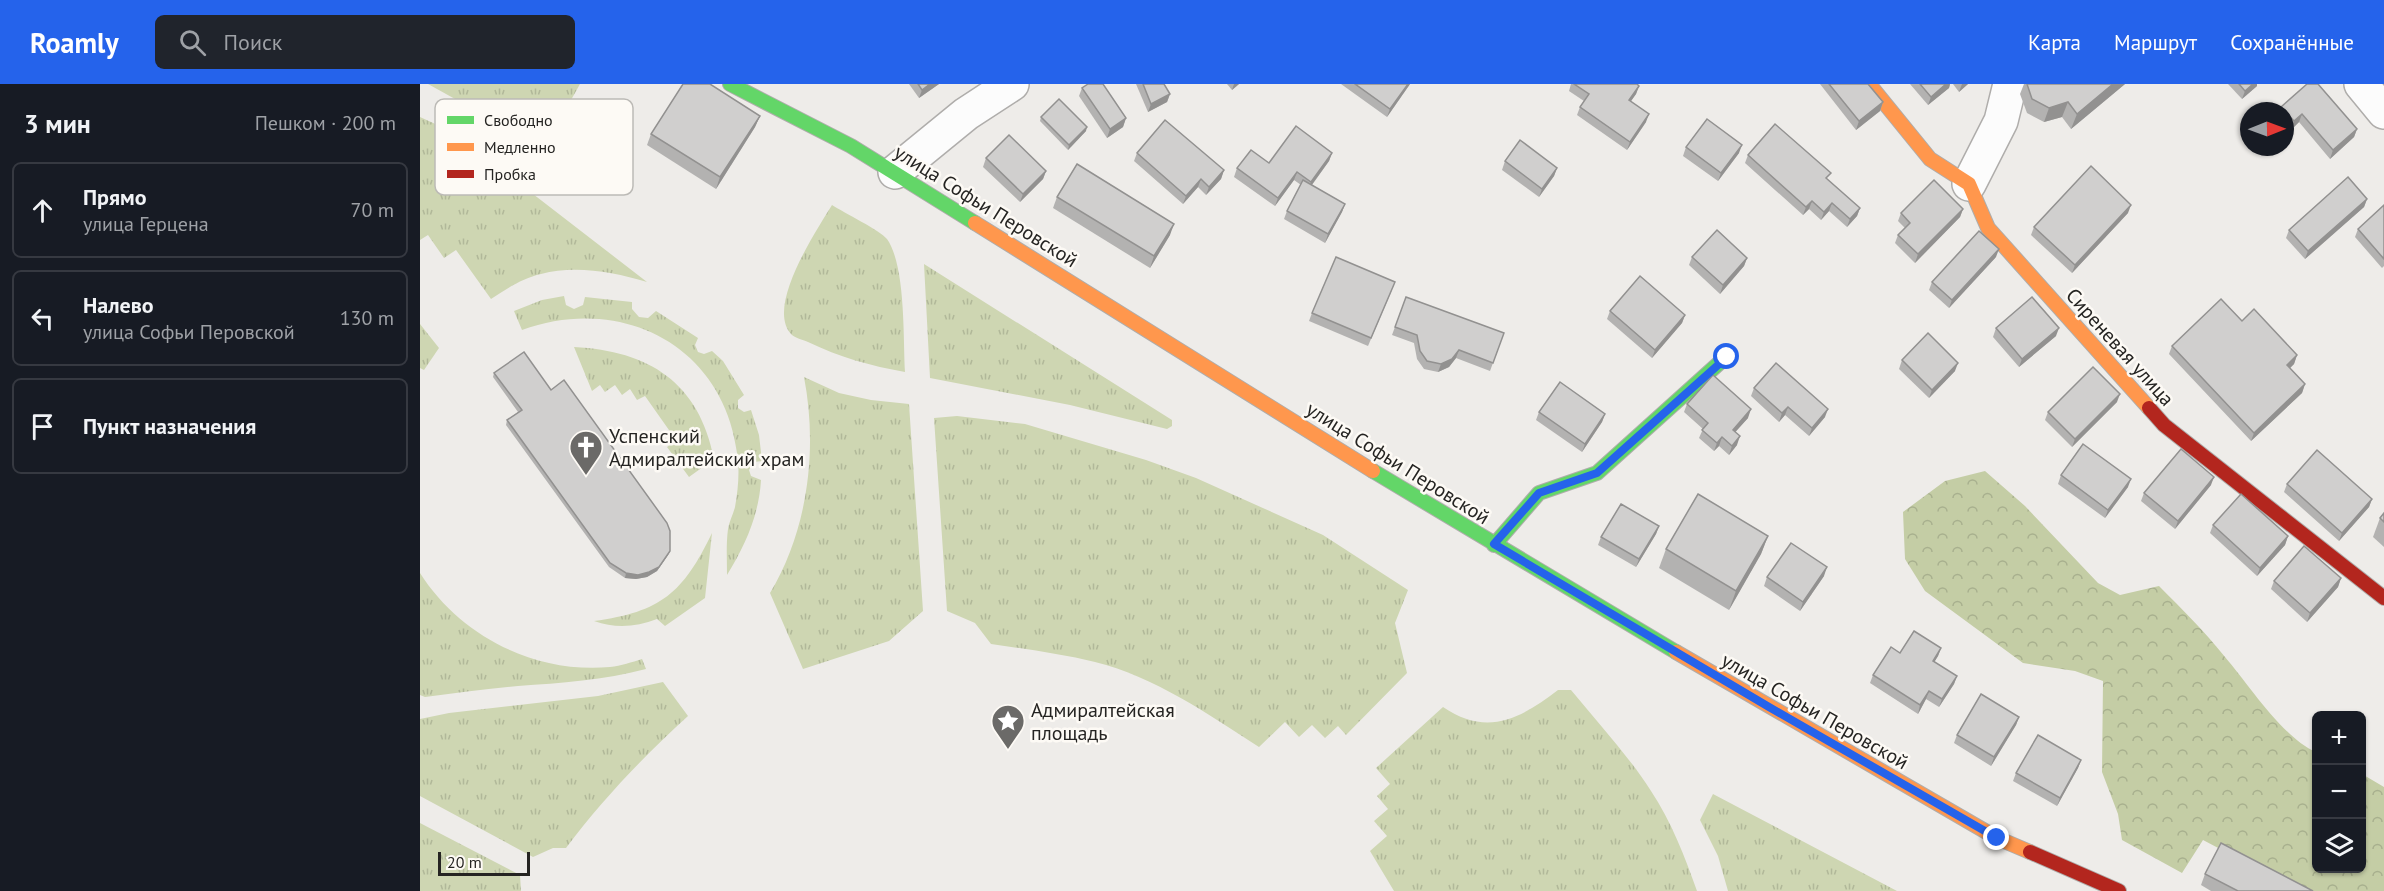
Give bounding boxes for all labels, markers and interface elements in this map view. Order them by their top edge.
search box [155,15,575,69]
text: Roamly [30,24,119,61]
icon: search [176,26,209,59]
text: Поиск [224,28,282,56]
text: Карта [2028,29,2081,56]
text: Маршрут [2114,29,2197,56]
text: Сохранённые [2230,29,2354,56]
legend [435,99,633,195]
north arrow [2240,102,2294,156]
text: 3 мин [24,107,91,140]
text: Пешком · 200 m [255,110,396,136]
text: Свободно [484,110,553,130]
text: Медленно [484,137,556,157]
street label: улица Софьи Перовской [889,139,1083,273]
text: Пробка [484,164,536,184]
text: Прямо [83,183,146,211]
icon: ahead [26,194,59,227]
text: 70 m [351,197,394,223]
text: улица Герцена [83,211,209,237]
street label: Сиреневая улица [2060,283,2180,411]
text: Налево [83,291,154,319]
icon: left [26,302,59,335]
text: 130 m [340,305,394,331]
text: улица Софьи Перовской [83,319,295,345]
route start [1713,343,1739,369]
street label: улица Софьи Перовской [1301,396,1495,530]
icon: arrive [26,410,59,443]
text: Пункт назначения [83,412,256,440]
place label: Успенский Адмиралтейский храм [609,423,804,472]
church icon: Успенский Адмиралтейский храм [568,429,604,476]
street label: улица Софьи Перовской [1717,647,1913,775]
place label: Адмиралтейская площадь [1031,697,1175,746]
place icon: Адмиралтейская площадь [990,703,1026,750]
map controls [2312,711,2366,873]
button: + [2312,711,2366,765]
button: − [2312,765,2366,819]
button: layers [2312,819,2366,873]
route end [1983,824,2009,850]
scale bar [438,849,530,876]
text: 20 m [447,852,482,872]

